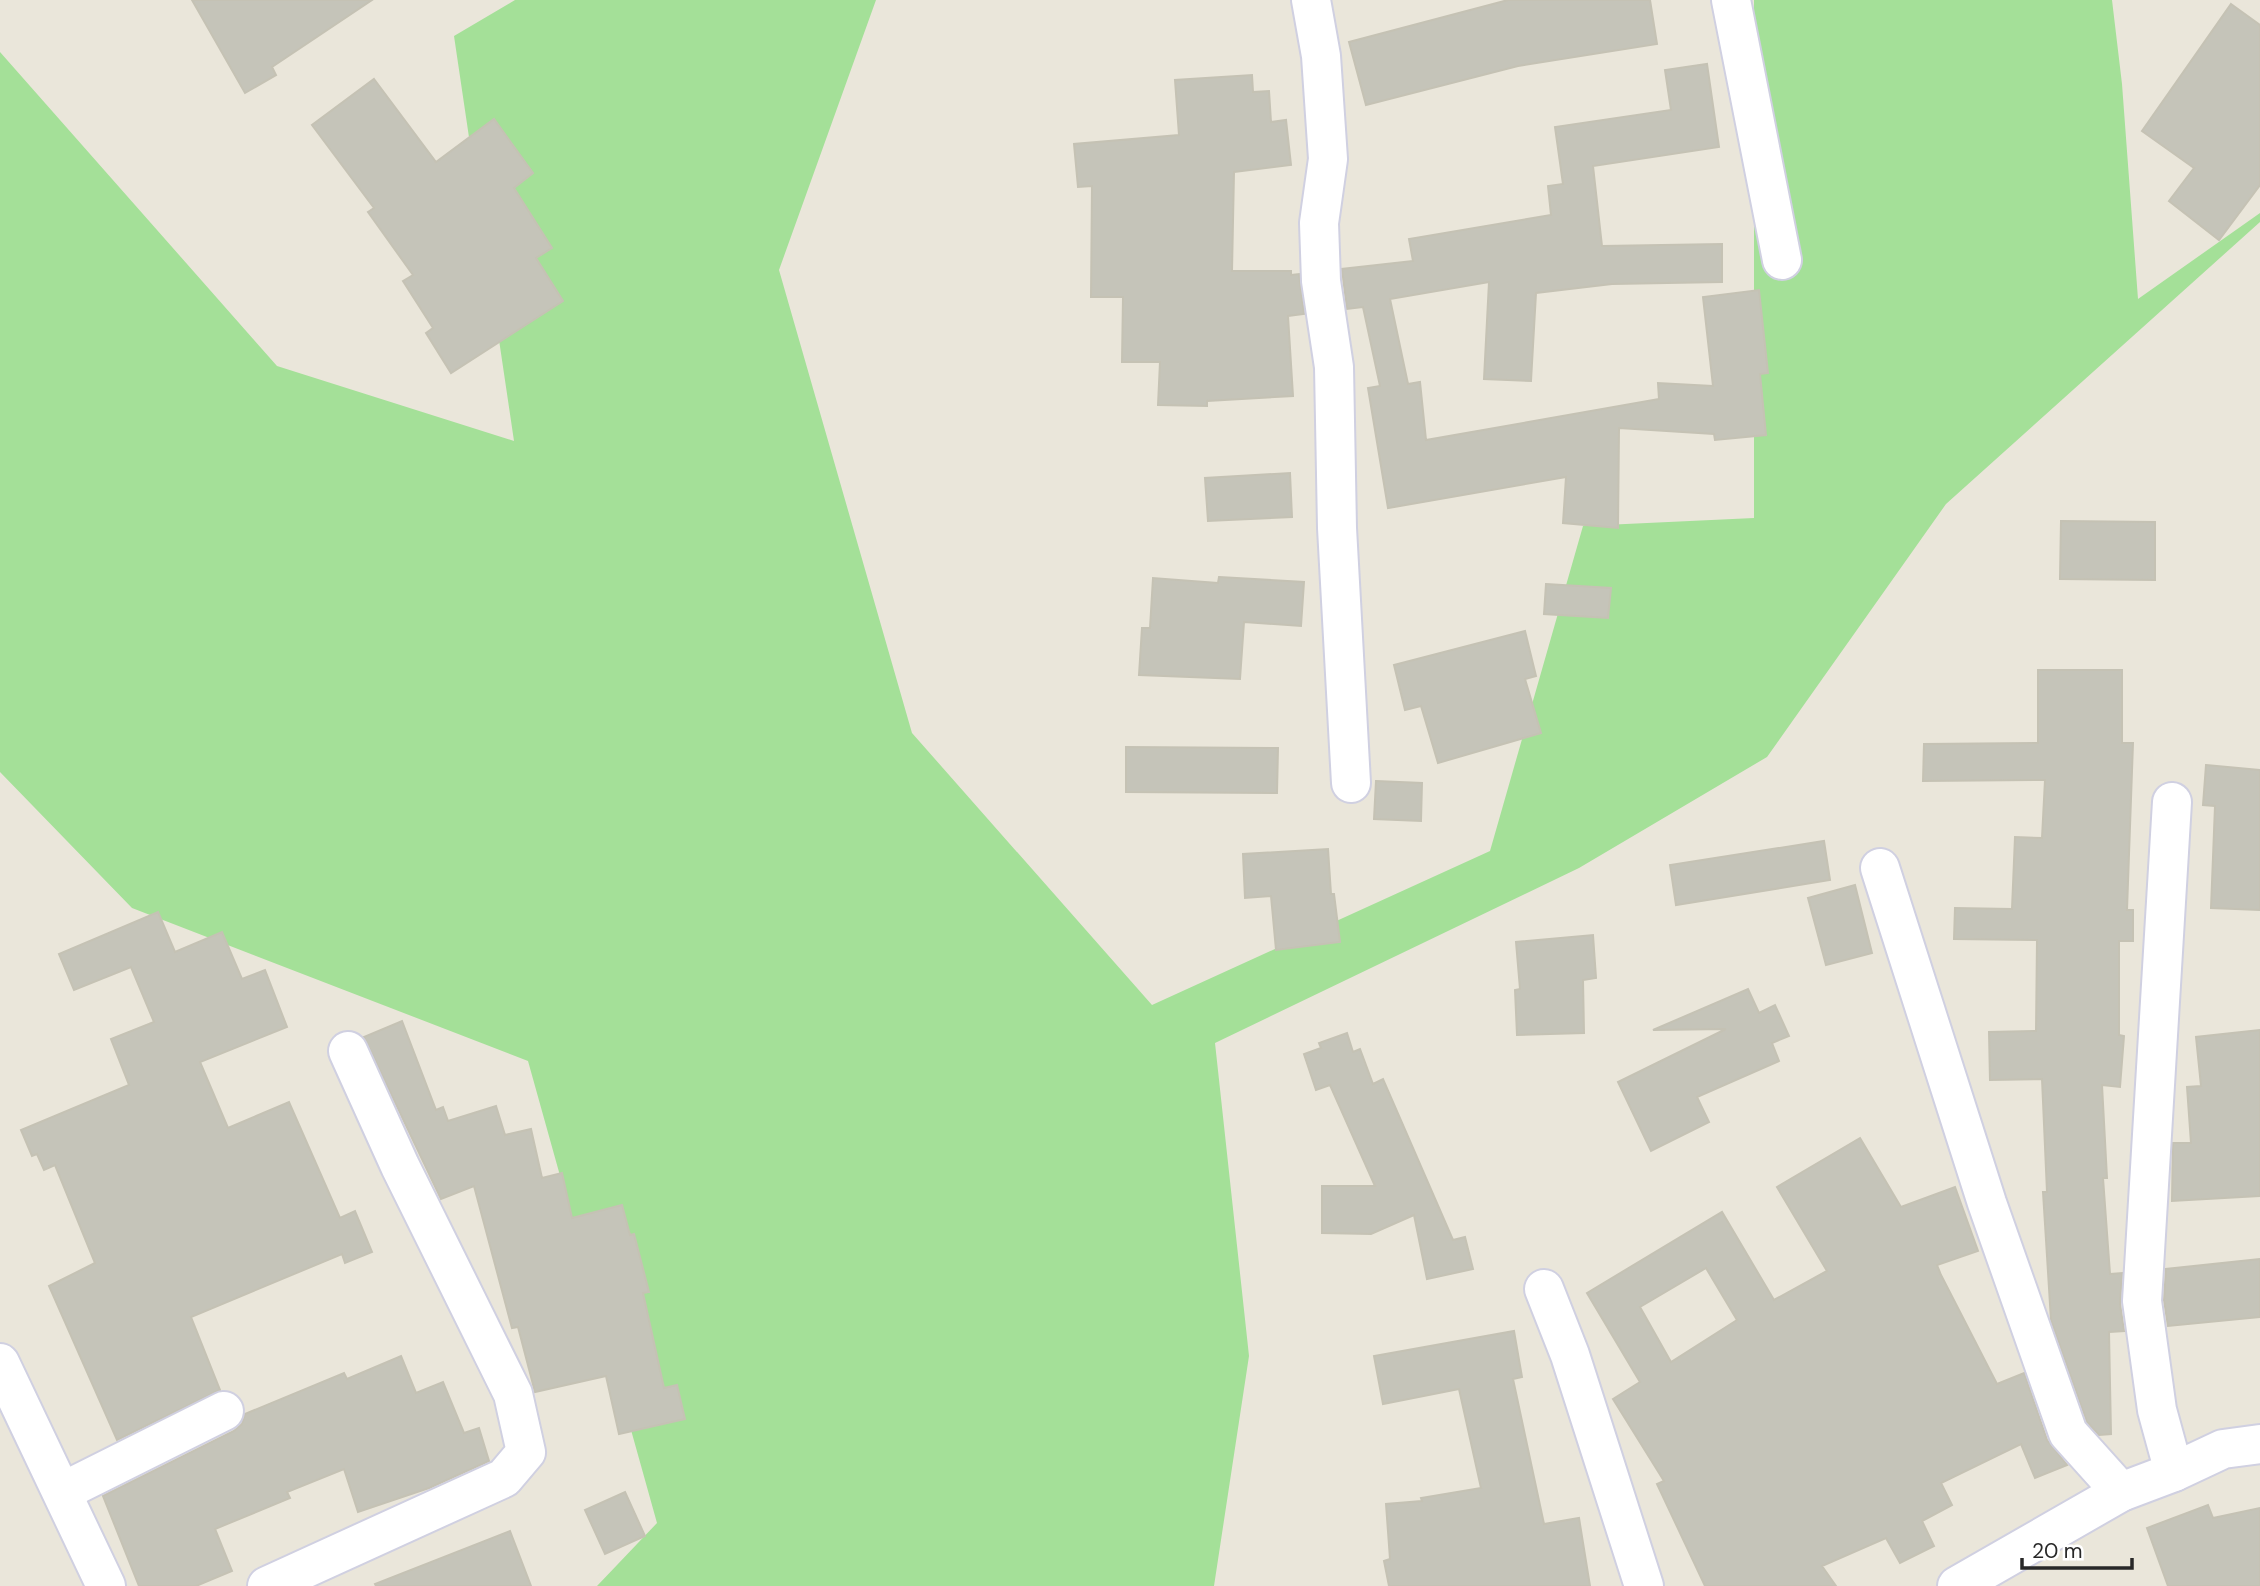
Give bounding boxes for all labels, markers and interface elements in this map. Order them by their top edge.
scale bar [2022,1526,2132,1570]
text: 20 m [2032,1537,2083,1565]

